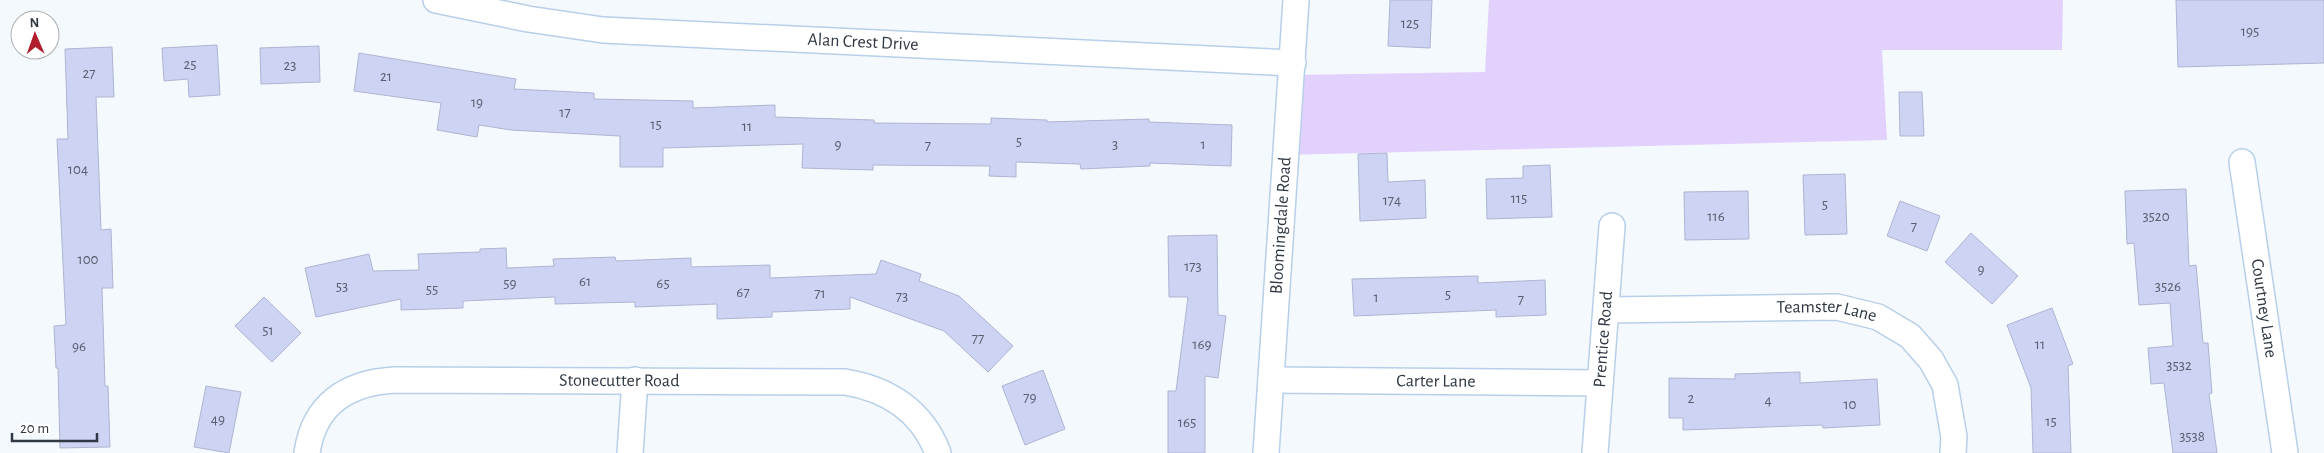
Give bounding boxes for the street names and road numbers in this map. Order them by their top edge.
street label: Alan Crest Drive [807,31,919,54]
street label: Bloomingdale Road [1268,156,1295,295]
street label: Courtney Lane [2247,258,2280,359]
street label: Prentice Road [1591,290,1616,388]
street label: Teamster Lane [1776,298,1878,325]
street label: Stonecutter Road [559,372,680,390]
street label: Carter Lane [1396,372,1476,391]

